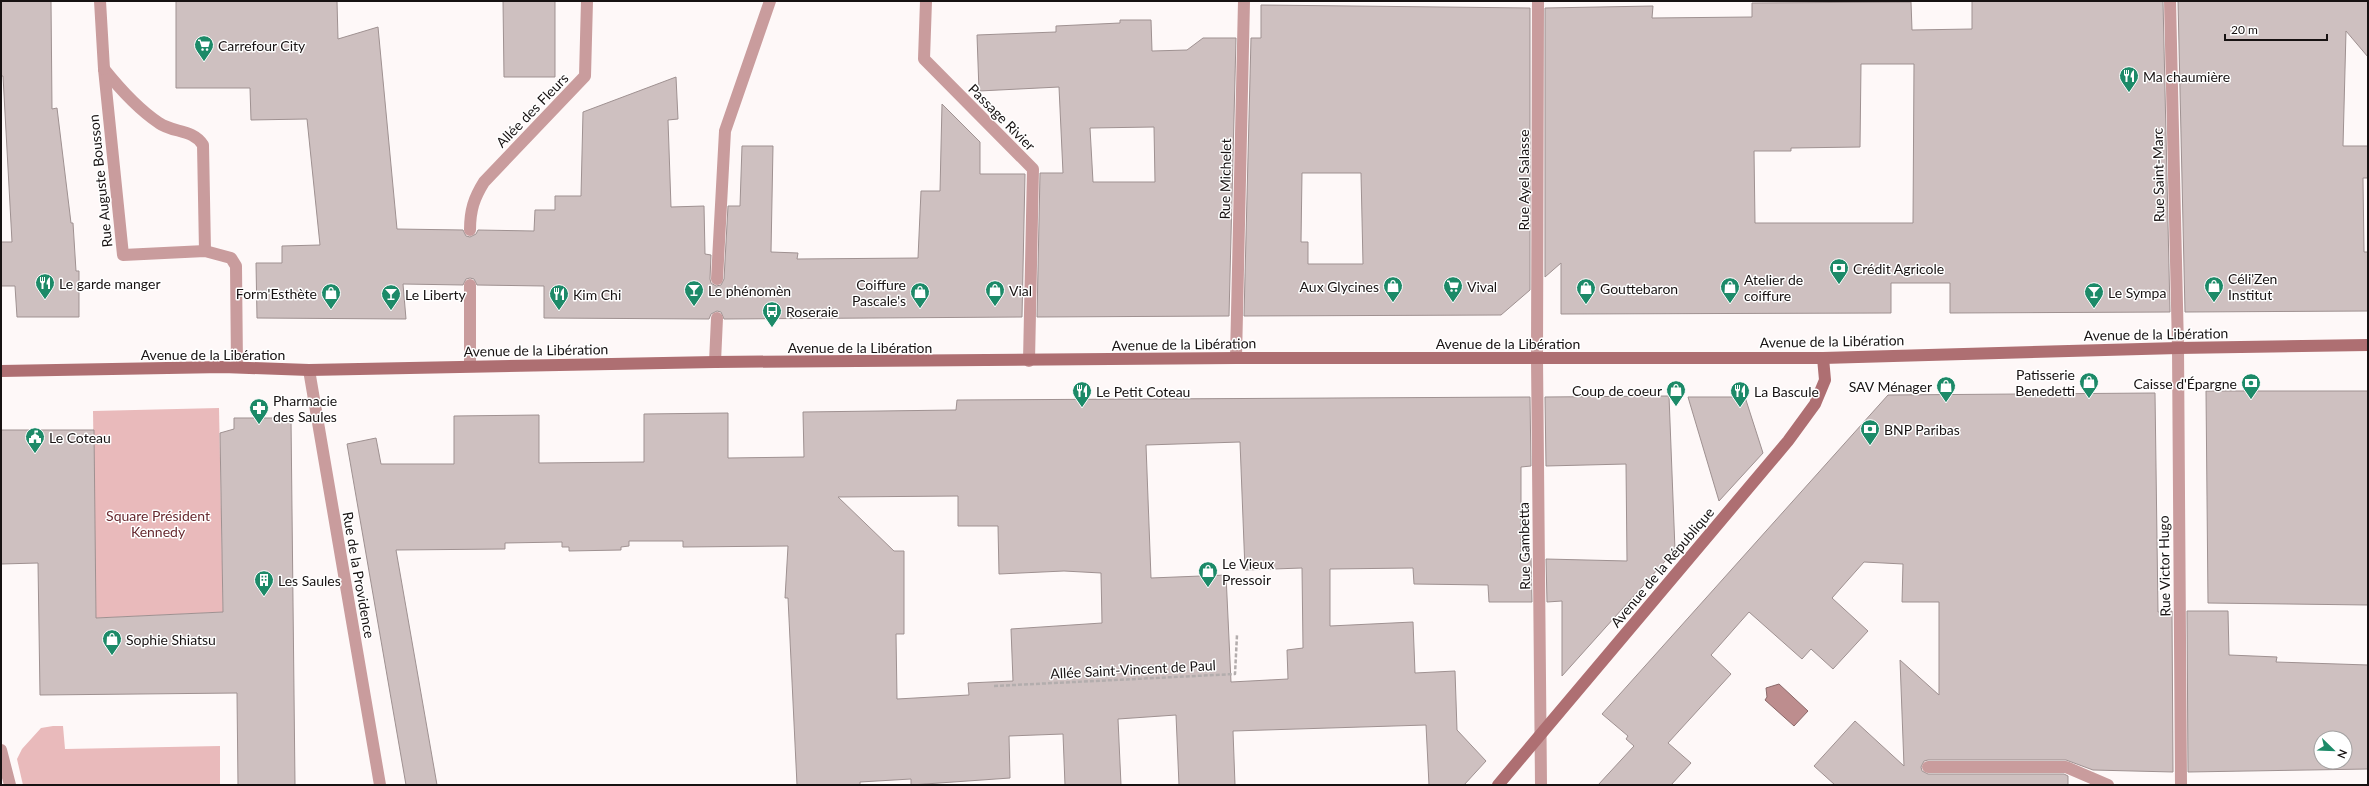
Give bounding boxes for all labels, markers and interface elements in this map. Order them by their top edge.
scale bar [2225,16,2327,42]
text: 20 m [2231,22,2258,37]
supermarket icon: Carrefour City [193,34,215,62]
place label: Carrefour City [218,37,306,54]
restaurant icon: Ma chaumière [2118,65,2140,93]
place label: Ma chaumière [2143,68,2230,85]
street label: Allée des Fleurs [492,69,572,151]
street label: Passage Rivier [965,80,1039,154]
street label: Rue Auguste Bousson [85,114,115,248]
street label: Rue Saint-Marc [2149,127,2167,222]
street label: Rue Ayel Salasse [1515,129,1532,231]
street label: Rue Michelet [1216,138,1234,220]
bank icon: Crédit Agricole [1828,257,1850,285]
place label: Crédit Agricole [1853,260,1944,277]
place label: Céli'Zen Institut [2228,270,2277,303]
place label: Atelier de coiffure [1744,271,1803,304]
restaurant icon: Le garde manger [34,272,56,300]
place label: Le garde manger [59,275,160,292]
shop icon: Aux Glycines [1382,275,1404,303]
supermarket icon: Vival [1442,275,1464,303]
shop icon: Céli'Zen Institut [2203,275,2225,303]
place label: Coiffure Pascale's [852,276,906,309]
shop icon: Atelier de coiffure [1719,276,1741,304]
shop icon: Gouttebaron [1575,277,1597,305]
place label: Aux Glycines [1300,278,1379,295]
place label: Vival [1467,278,1497,295]
bar icon: Le phénomèn [683,279,705,307]
shop icon: Vial [984,279,1006,307]
place label: Gouttebaron [1600,280,1678,297]
shop icon: Coiffure Pascale's [909,281,931,309]
bar icon: Le Sympa [2083,281,2105,309]
shop icon: Form'Esthète [320,282,342,310]
place label: Le phénomèn [708,282,791,299]
place label: Vial [1009,282,1032,299]
bar icon: Le Liberty [380,283,402,311]
restaurant icon: Kim Chi [548,283,570,311]
place label: Le Sympa [2108,284,2166,301]
place label: Form'Esthète [236,285,317,302]
place label: Le Liberty [405,286,467,303]
place label: Kim Chi [573,286,621,303]
bus stop icon: Roseraie [761,300,783,328]
place label: Roseraie [786,303,838,320]
street label: Avenue de la Libération [2084,324,2228,344]
street label: Avenue de la Libération [1760,331,1904,351]
street label: Avenue de la Libération [1112,334,1256,354]
street label: Avenue de la Libération [1436,335,1580,352]
street label: Avenue de la Libération [788,339,932,356]
street label: Avenue de la Libération [464,340,608,360]
street label: Avenue de la Libération [141,346,285,363]
place label: Patisserie Benedetti [2015,366,2075,399]
shop icon: Patisserie Benedetti [2078,371,2100,399]
bank icon: Caisse d'Épargne [2240,372,2262,400]
shop icon: SAV Ménager [1935,375,1957,403]
place label: Caisse d'Épargne [2133,375,2237,392]
place label: SAV Ménager [1849,378,1932,395]
shop icon: Coup de coeur [1665,379,1687,407]
restaurant icon: Le Petit Coteau [1071,380,1093,408]
restaurant icon: La Bascule [1729,380,1751,408]
place label: Coup de coeur [1572,382,1662,399]
place label: Le Petit Coteau [1096,383,1190,400]
place label: La Bascule [1754,383,1819,400]
place label: Pharmacie des Saules [273,392,337,425]
pharmacy icon: Pharmacie des Saules [248,397,270,425]
bank icon: BNP Paribas [1859,418,1881,446]
place label: BNP Paribas [1884,421,1960,438]
public building icon: Le Coteau [24,426,46,454]
place label: Le Coteau [49,429,111,446]
street label: Rue Gambetta [1515,502,1533,590]
street label: Avenue de la République [1607,504,1717,630]
park label: Square Président Kennedy [106,507,210,540]
street label: Rue de la Providence [339,510,379,640]
street label: Rue Victor Hugo [2155,515,2173,617]
place label: Le Vieux Pressoir [1222,555,1274,588]
shop icon: Le Vieux Pressoir [1197,560,1219,588]
building icon: Les Saules [253,569,275,597]
place label: Les Saules [278,572,341,589]
shop icon: Sophie Shiatsu [101,628,123,656]
place label: Sophie Shiatsu [126,631,216,648]
street label: Allée Saint-Vincent de Paul [1050,656,1216,682]
north arrow [2313,730,2353,770]
text: N [2335,748,2350,761]

